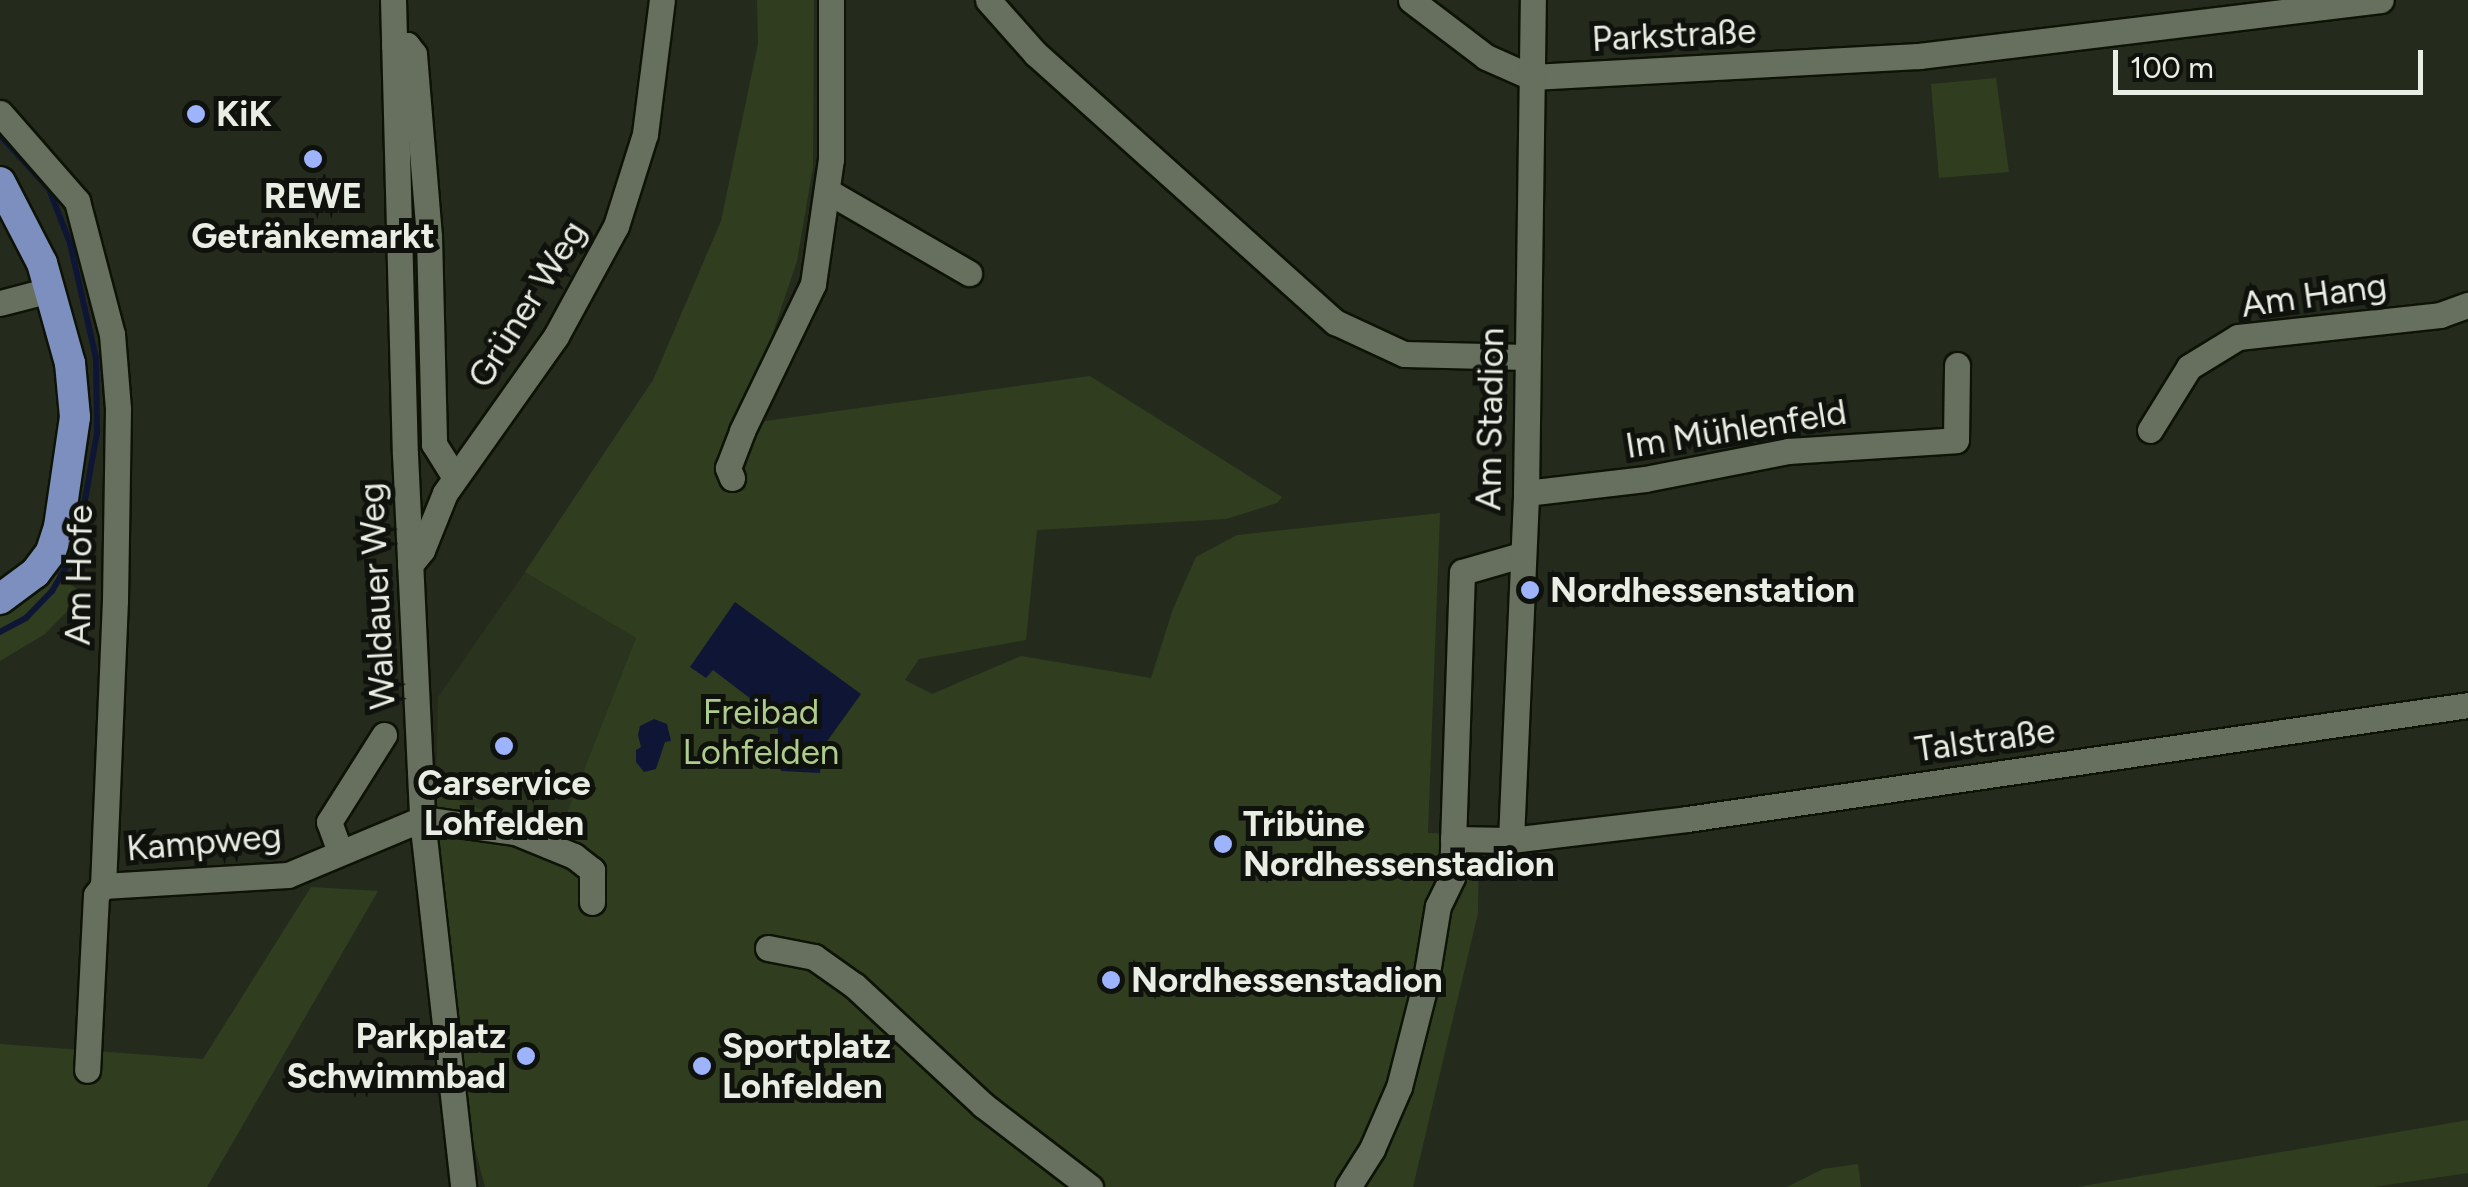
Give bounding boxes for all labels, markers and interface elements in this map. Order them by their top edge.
street label: Parkstraße [1591,10,1757,60]
scale bar [2118,30,2428,92]
text: 100 m [2130,49,2214,86]
place label: KiK [216,93,272,135]
marker: KiK [185,103,207,125]
marker: REWE Getränkemarkt [302,148,324,170]
place label: REWE Getränkemarkt [191,175,435,257]
street label: Grüner Weg [459,213,595,395]
street label: Am Hang [2239,264,2389,326]
street label: Am Stadion [1467,327,1513,511]
street label: Im Mühlenfeld [1623,391,1849,467]
street label: Waldauer Weg [350,482,404,710]
street label: Am Hofe [57,504,101,646]
place label: Nordhessenstation [1550,569,1855,611]
marker: Nordhessenstation [1519,579,1541,601]
park label: Freibad Lohfelden [683,691,839,773]
street label: Talstraße [1912,709,2058,771]
marker: Carservice Lohfelden [493,735,515,757]
place label: Carservice Lohfelden [417,762,591,844]
place label: Tribüne Nordhessenstadion [1243,803,1555,885]
street label: Kampweg [125,814,283,870]
marker: Tribüne Nordhessenstadion [1212,833,1234,855]
place label: Nordhessenstadion [1131,959,1443,1001]
marker: Nordhessenstadion [1100,969,1122,991]
place label: Parkplatz Schwimmbad [286,1015,506,1097]
place label: Sportplatz Lohfelden [722,1025,891,1107]
marker: Parkplatz Schwimmbad [515,1045,537,1067]
marker: Sportplatz Lohfelden [691,1055,713,1077]

